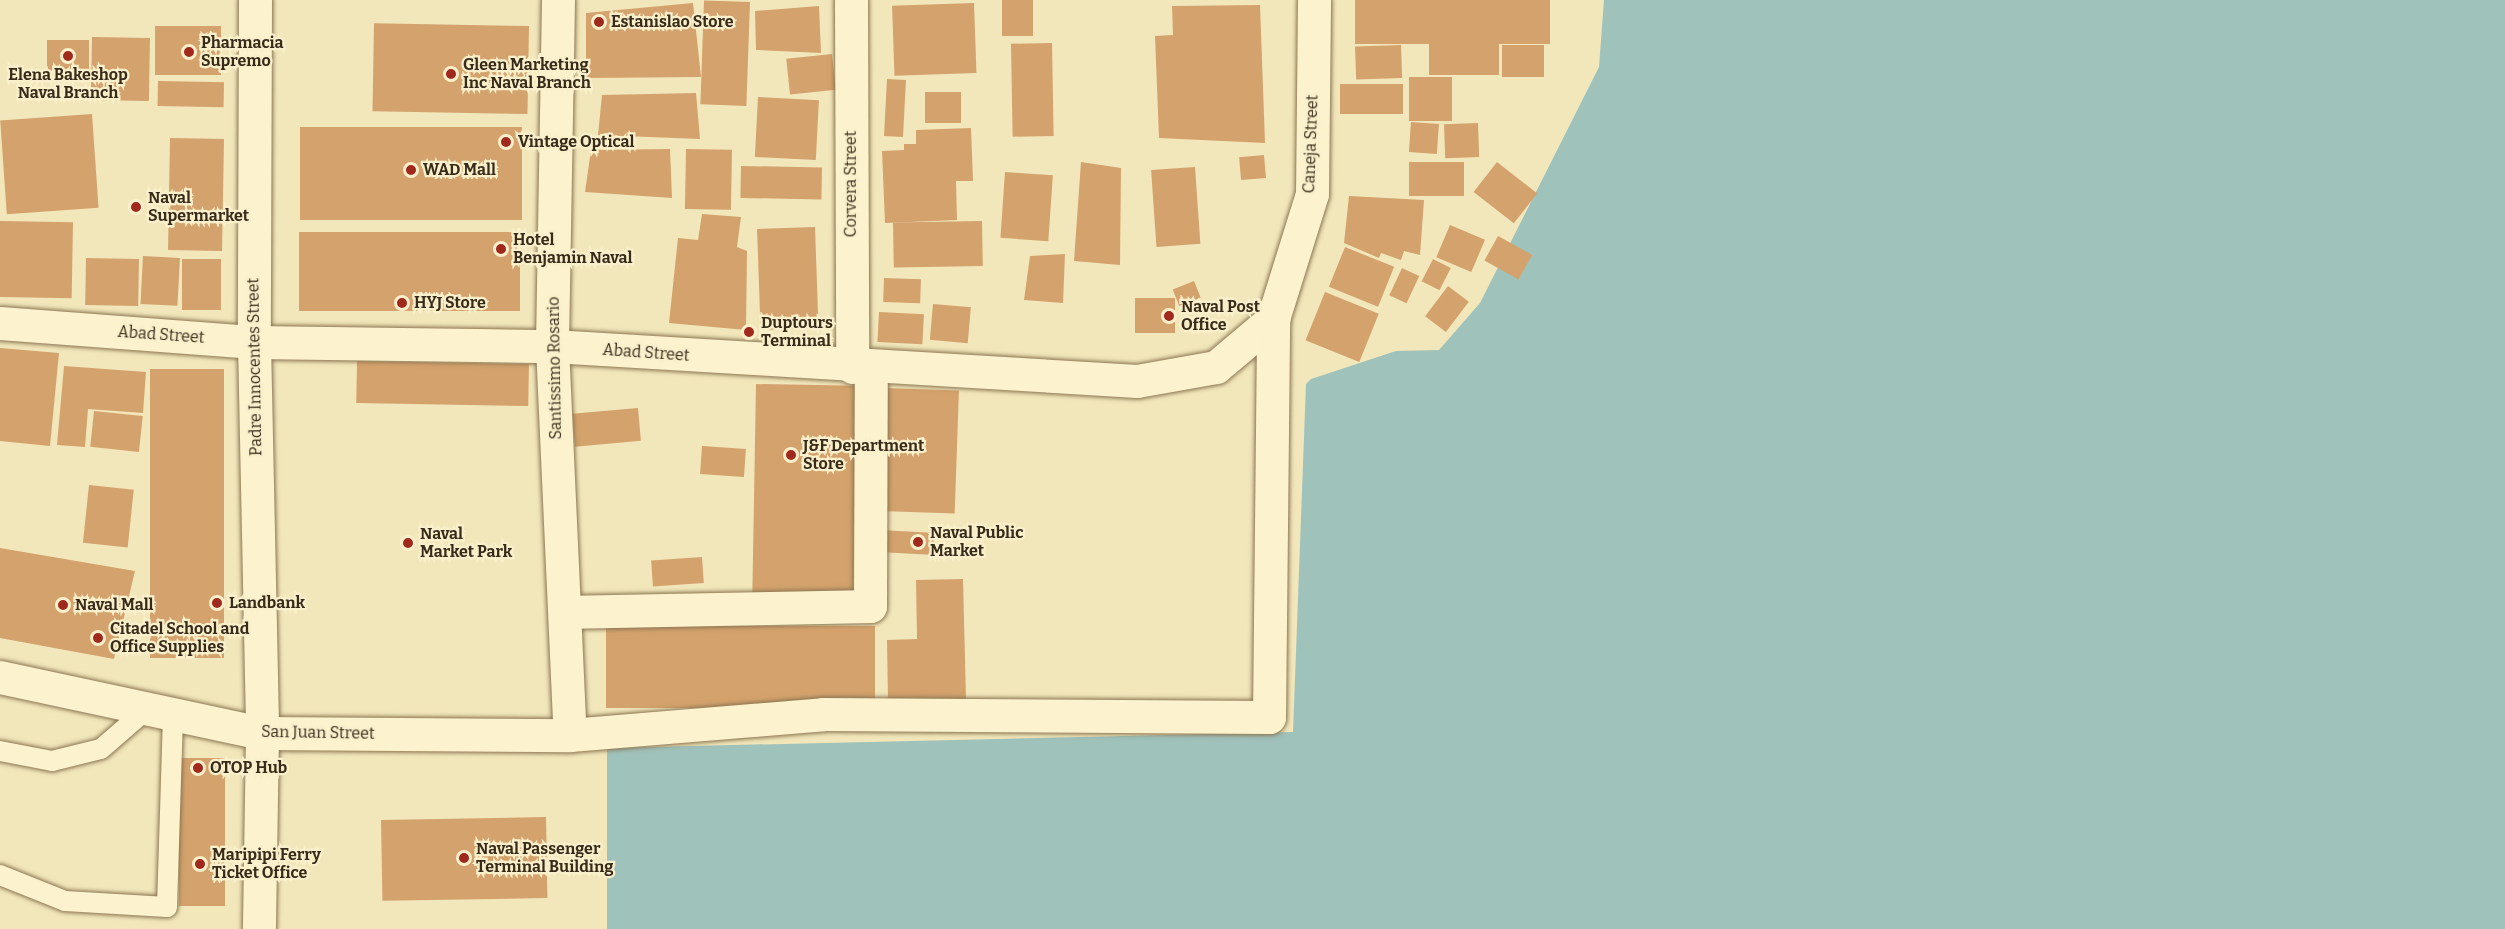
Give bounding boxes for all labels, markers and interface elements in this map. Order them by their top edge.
place label: Estanislao Store [611,12,734,32]
marker: Estanislao Store [592,15,606,29]
place label: Pharmacia Supremo [201,33,283,71]
marker: Pharmacia Supremo [182,45,196,59]
marker: Elena Bakeshop Naval Branch [61,49,75,63]
place label: Gleen Marketing Inc Naval Branch [463,55,591,93]
place label: Elena Bakeshop Naval Branch [8,65,128,103]
marker: Gleen Marketing Inc Naval Branch [444,67,458,81]
street label: Caneja Street [1300,94,1322,194]
street label: Corvera Street [841,131,861,237]
place label: Vintage Optical [518,132,634,152]
marker: Vintage Optical [499,135,513,149]
place label: WAD Mall [423,160,496,180]
marker: WAD Mall [404,163,418,177]
place label: Naval Supermarket [148,188,249,226]
marker: Naval Supermarket [129,200,143,214]
place label: Hotel Benjamin Naval [513,230,633,268]
marker: Hotel Benjamin Naval [494,242,508,256]
street label: Padre Innocentes Street [244,278,266,456]
place label: HYJ Store [414,293,486,313]
marker: HYJ Store [395,296,409,310]
street label: Santissimo Rosario [544,296,566,440]
place label: Naval Post Office [1181,297,1260,335]
marker: Naval Post Office [1162,309,1176,323]
place label: Duptours Terminal [761,313,833,351]
street label: Abad Street [117,322,205,348]
marker: Duptours Terminal [742,325,756,339]
street label: Abad Street [602,340,690,366]
place label: J&F Department Store [803,436,924,474]
marker: J&F Department Store [784,448,798,462]
place label: Naval Public Market [930,523,1023,561]
place label: Naval Market Park [420,524,512,562]
marker: Naval Public Market [911,535,925,549]
marker: Naval Market Park [401,536,415,550]
place label: Landbank [229,593,305,613]
place label: Naval Mall [75,595,154,615]
marker: Landbank [210,596,224,610]
marker: Naval Mall [56,598,70,612]
place label: Citadel School and Office Supplies [110,619,249,657]
marker: Citadel School and Office Supplies [91,631,105,645]
street label: San Juan Street [261,722,375,744]
place label: OTOP Hub [210,758,287,778]
marker: OTOP Hub [191,761,205,775]
place label: Naval Passenger Terminal Building [476,839,613,877]
place label: Maripipi Ferry Ticket Office [212,845,321,883]
marker: Naval Passenger Terminal Building [457,851,471,865]
marker: Maripipi Ferry Ticket Office [193,857,207,871]

